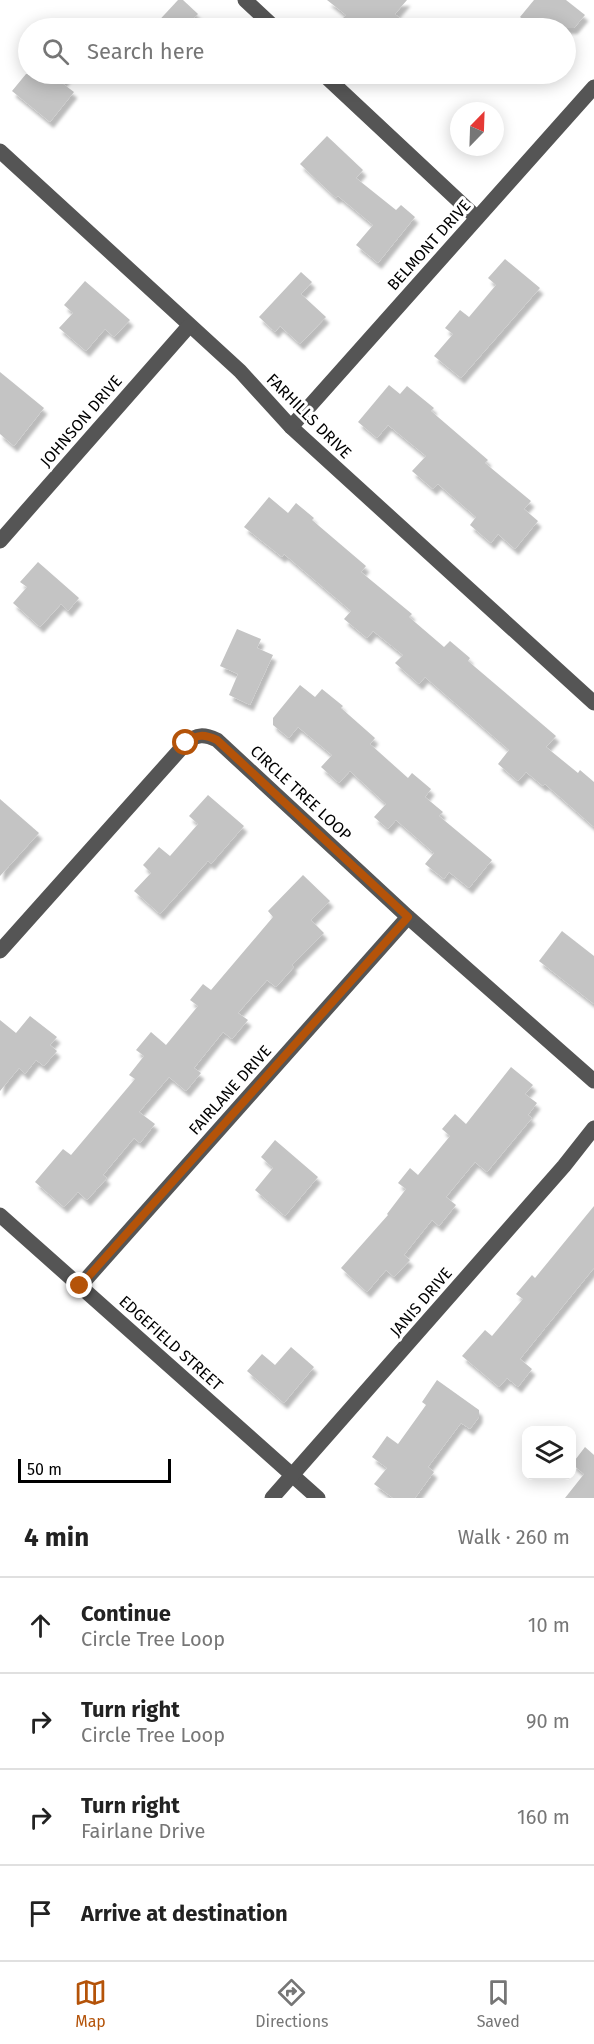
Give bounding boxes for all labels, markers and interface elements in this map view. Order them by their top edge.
search box [18,18,576,84]
icon: search [39,35,72,68]
text: Search here [87,38,205,65]
north arrow [450,102,504,156]
street label: BELMONT DRIVE [383,196,475,294]
street label: FARHILLS DRIVE [263,370,355,462]
street label: JOHNSON DRIVE [36,371,126,471]
route start [172,729,198,755]
street label: CIRCLE TREE LOOP [247,741,355,845]
street label: FAIRLANE DRIVE [185,1041,275,1139]
street label: JANIS DRIVE [386,1264,456,1340]
route end [66,1272,92,1298]
street label: EDGEFIELD STREET [115,1291,227,1395]
map controls [522,1426,576,1480]
button: layers [522,1426,576,1480]
scale bar [18,1456,171,1484]
text: 50 m [27,1460,62,1479]
text: 4 min [24,1522,89,1553]
text: Walk · 260 m [458,1525,570,1549]
text: Continue [81,1600,171,1627]
icon: ahead [24,1609,57,1642]
text: 10 m [528,1613,570,1637]
text: Circle Tree Loop [81,1627,225,1651]
text: Turn right [81,1696,180,1723]
icon: right [24,1705,57,1738]
text: 90 m [526,1709,570,1733]
text: Circle Tree Loop [81,1723,225,1747]
text: Turn right [81,1792,180,1819]
icon: right [24,1801,57,1834]
text: 160 m [517,1805,570,1829]
text: Fairlane Drive [81,1819,205,1843]
icon: arrive [24,1897,57,1930]
text: Arrive at destination [81,1900,288,1927]
tab: Map [74,1976,107,2031]
tab: Directions [255,1976,329,2031]
tab: Saved [477,1976,520,2031]

